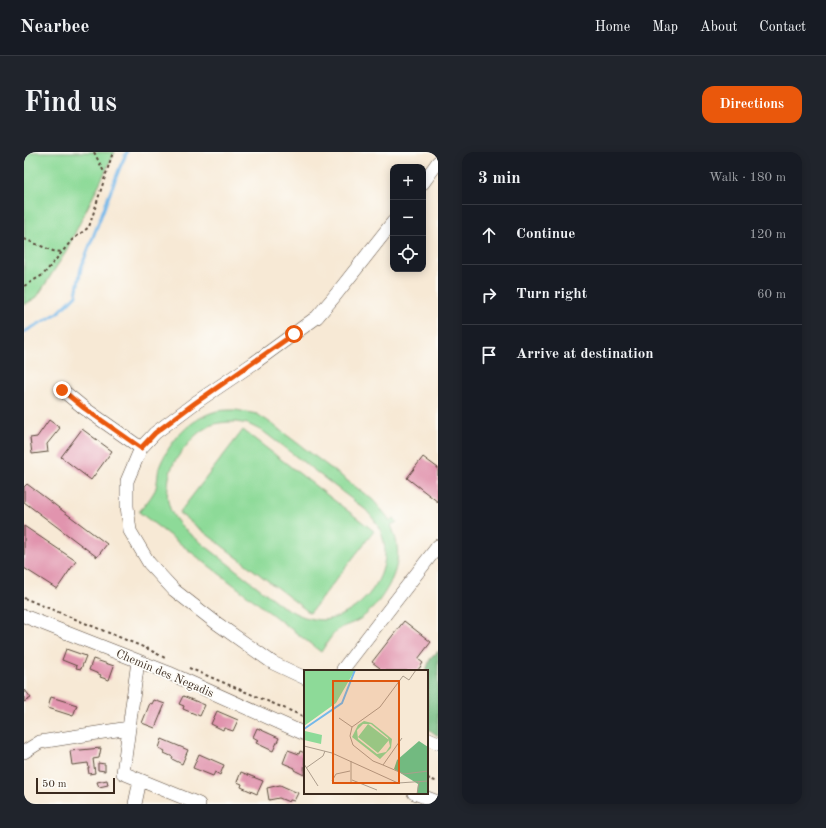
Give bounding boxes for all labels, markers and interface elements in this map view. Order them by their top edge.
text: Nearbee [20,18,89,37]
text: Home [595,20,630,34]
text: Map [652,20,678,34]
text: About [700,20,737,34]
text: Contact [759,20,806,34]
button: Directions [702,86,802,123]
text: Find us [24,90,117,118]
map controls [390,164,426,272]
button: + [390,164,426,200]
text: 3 min [478,170,521,187]
text: Walk · 180 m [709,171,786,184]
button: − [390,200,426,236]
icon: ahead [478,224,500,246]
text: Continue [516,227,575,242]
text: 120 m [749,228,786,241]
button: locate [390,236,426,272]
icon: right [478,284,500,306]
text: Turn right [516,287,587,302]
text: 60 m [757,288,786,301]
route start [285,325,303,343]
icon: arrive [478,344,500,366]
text: Arrive at destination [516,347,654,362]
route end [53,381,71,399]
street label: Chemin des Negadis [114,648,215,700]
inset map [304,670,428,794]
scale bar [36,776,115,795]
text: 50 m [42,779,67,790]

